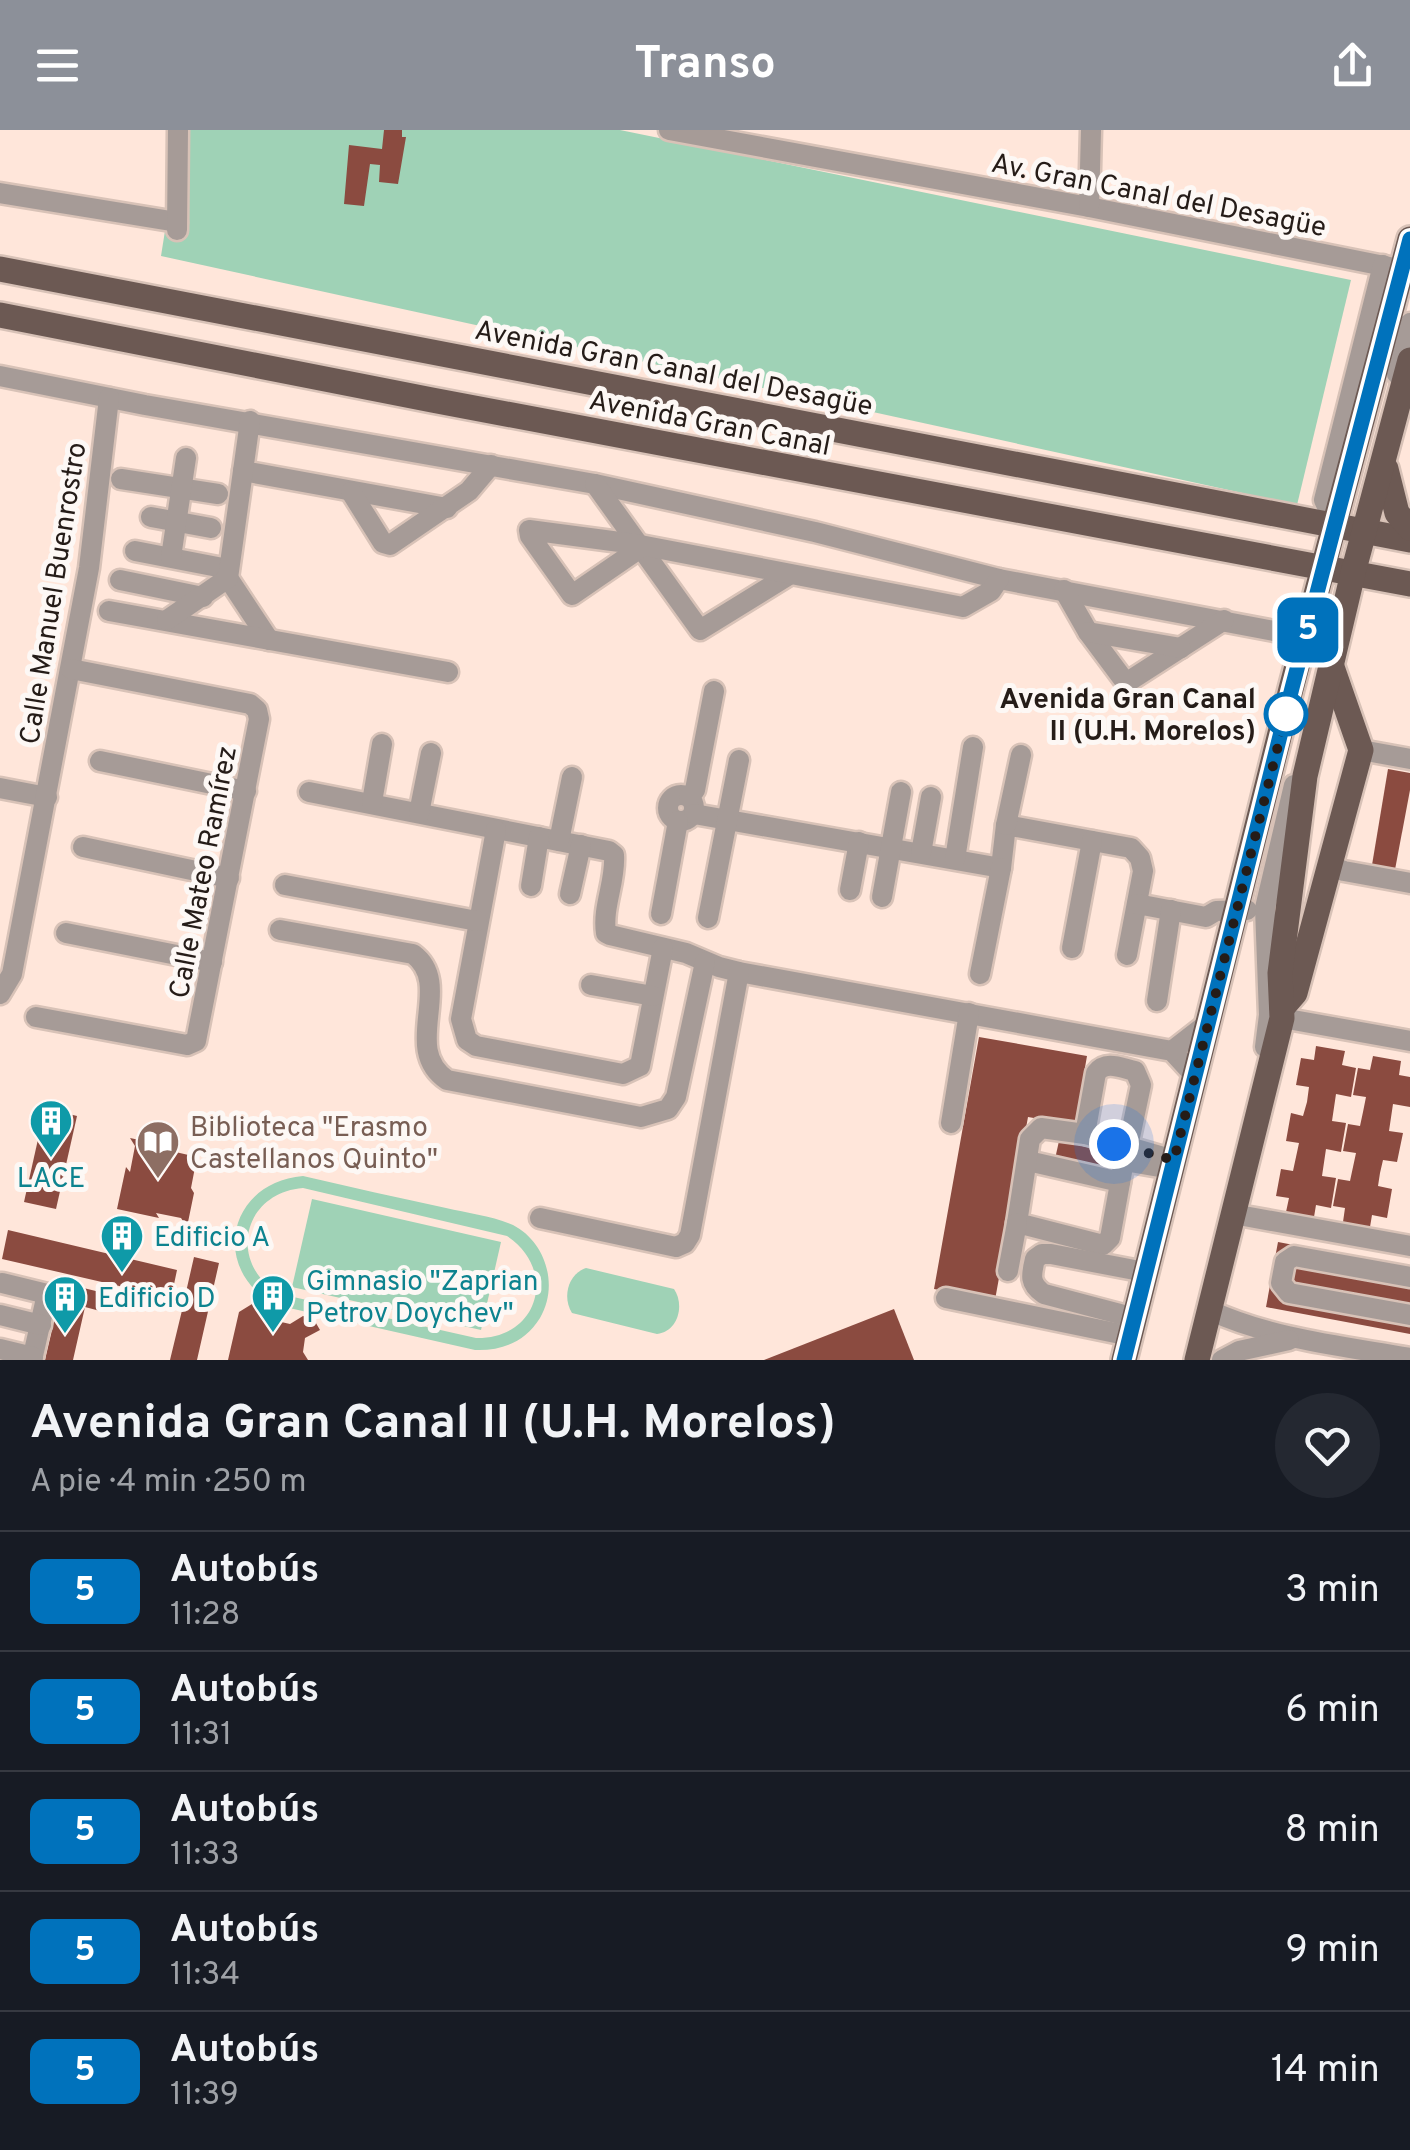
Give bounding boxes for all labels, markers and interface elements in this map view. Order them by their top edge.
text: Transo [634,37,776,94]
icon: menu [30,38,85,93]
icon: share [1325,38,1380,93]
street label: Av. Gran Canal del Desagüe [988,147,1329,247]
street label: Avenida Gran Canal del Desagüe [471,314,876,426]
street label: Avenida Gran Canal [586,384,833,466]
street label: Calle Manuel Buenrostro [13,440,97,747]
line badge: 5 [1276,598,1340,662]
text: 5 [1297,608,1319,652]
place label: Avenida Gran Canal II (U.H. Morelos) [1000,683,1256,751]
marker: Avenida Gran Canal II (U.H. Morelos) [1265,693,1307,735]
street label: Calle Mateo Ramírez [163,743,247,1002]
building icon: LACE [28,1098,74,1159]
place label: Biblioteca "Erasmo Castellanos Quinto" [190,1111,438,1179]
library icon: Biblioteca "Erasmo Castellanos Quinto" [135,1119,181,1180]
your location [1089,1119,1139,1169]
place label: LACE [17,1162,85,1198]
building icon: Edificio A [99,1213,145,1274]
place label: Edificio A [154,1221,270,1257]
place label: Gimnasio "Zaprian Petrov Doychev" [306,1265,539,1333]
building icon: Gimnasio "Zaprian Petrov Doychev" [250,1273,296,1334]
building icon: Edificio D [42,1274,88,1335]
place label: Edificio D [98,1282,216,1318]
button: heart [1275,1393,1380,1498]
text: Avenida Gran Canal II (U.H. Morelos) [30,1395,836,1455]
text: A pie · 4 min · 250 m [30,1463,307,1503]
text: Autobús [170,1547,319,1596]
text: 3 min [1285,1567,1380,1616]
text: 5 [74,1569,96,1613]
text: 11:28 [170,1596,240,1636]
text: Autobús [170,1667,319,1716]
text: 6 min [1285,1687,1380,1736]
text: 5 [74,1689,96,1733]
text: 11:31 [170,1716,232,1756]
text: Autobús [170,1787,319,1836]
text: 8 min [1285,1807,1380,1856]
text: 5 [74,1809,96,1853]
text: 11:33 [170,1836,240,1876]
text: Autobús [170,1907,319,1956]
text: 9 min [1285,1927,1380,1976]
text: 5 [74,1929,96,1973]
text: 11:34 [170,1956,240,1996]
text: Autobús [170,2027,319,2076]
text: 14 min [1271,2047,1380,2096]
text: 5 [74,2049,96,2093]
text: 11:39 [170,2076,239,2116]

